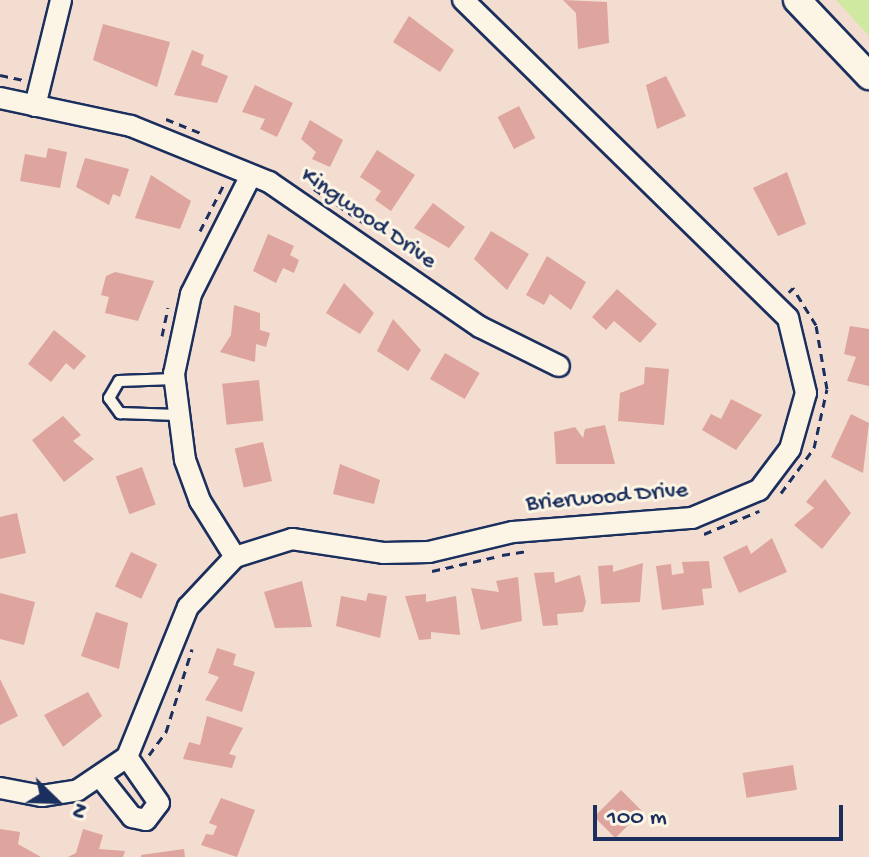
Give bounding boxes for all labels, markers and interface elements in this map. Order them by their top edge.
street label: Kingwood Drive [295,162,441,276]
street label: Brierwood Drive [525,477,689,519]
north arrow [16,761,96,841]
scale bar [597,789,847,839]
text: N [63,799,93,822]
text: 100 m [607,804,667,833]

